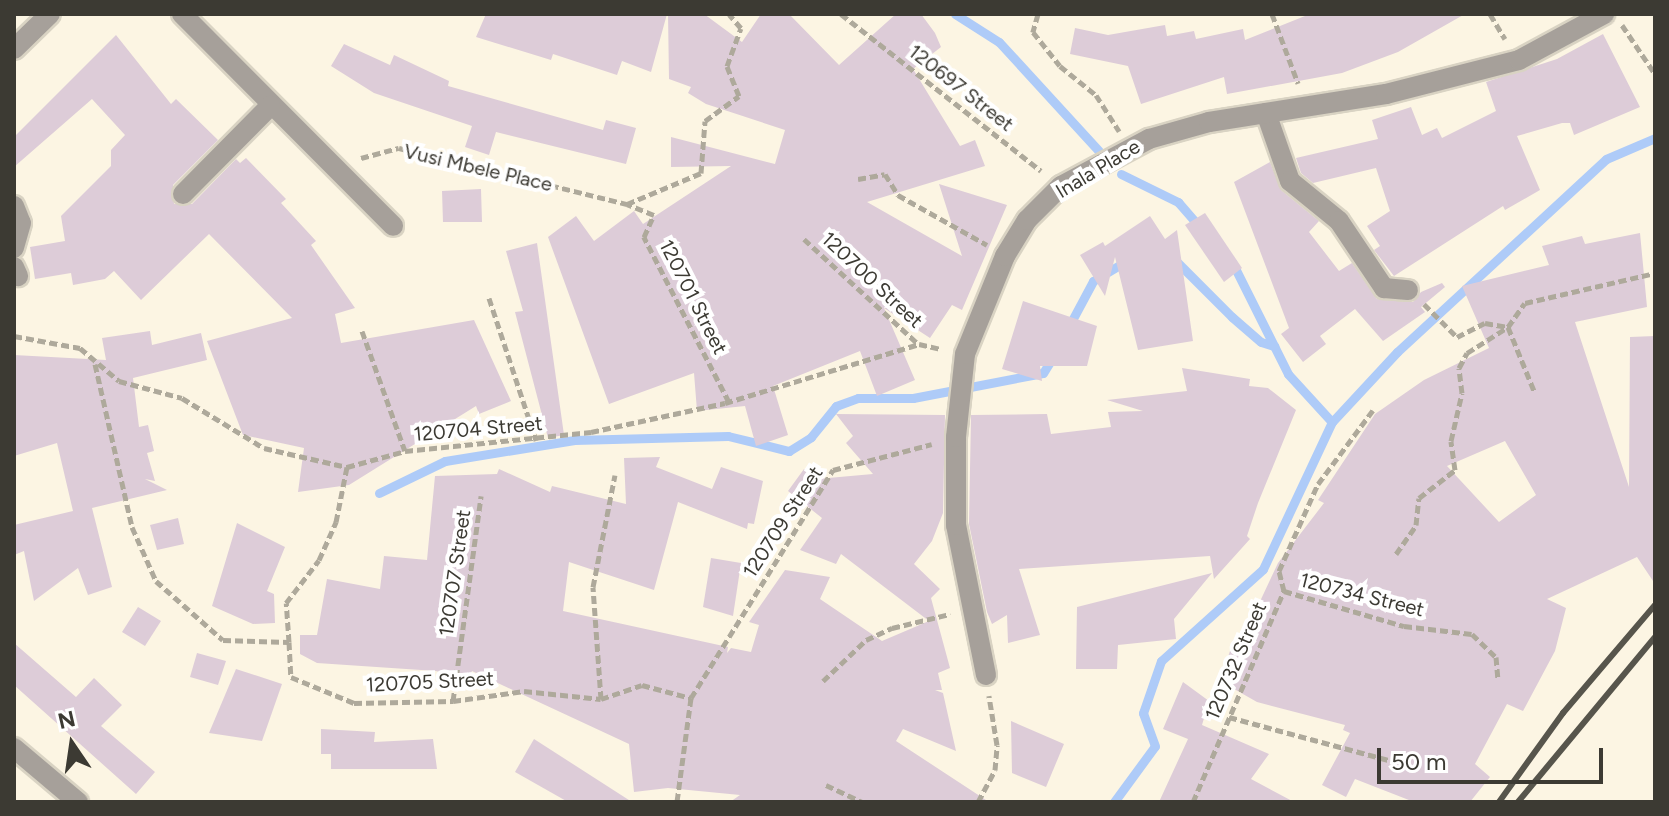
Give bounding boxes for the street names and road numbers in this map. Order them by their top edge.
street label: 120697 Street [904,40,1018,136]
street label: Inala Place [1051,134,1145,204]
street label: Vusi Mbele Place [401,139,555,197]
street label: 120700 Street [816,227,928,333]
street label: 120701 Street [654,236,732,358]
street label: 120704 Street [413,411,543,447]
street label: 120709 Street [738,462,828,582]
street label: 120707 Street [434,508,476,638]
street label: 120734 Street [1297,568,1427,622]
street label: 120732 Street [1200,598,1272,724]
street label: 120705 Street [365,667,495,697]

